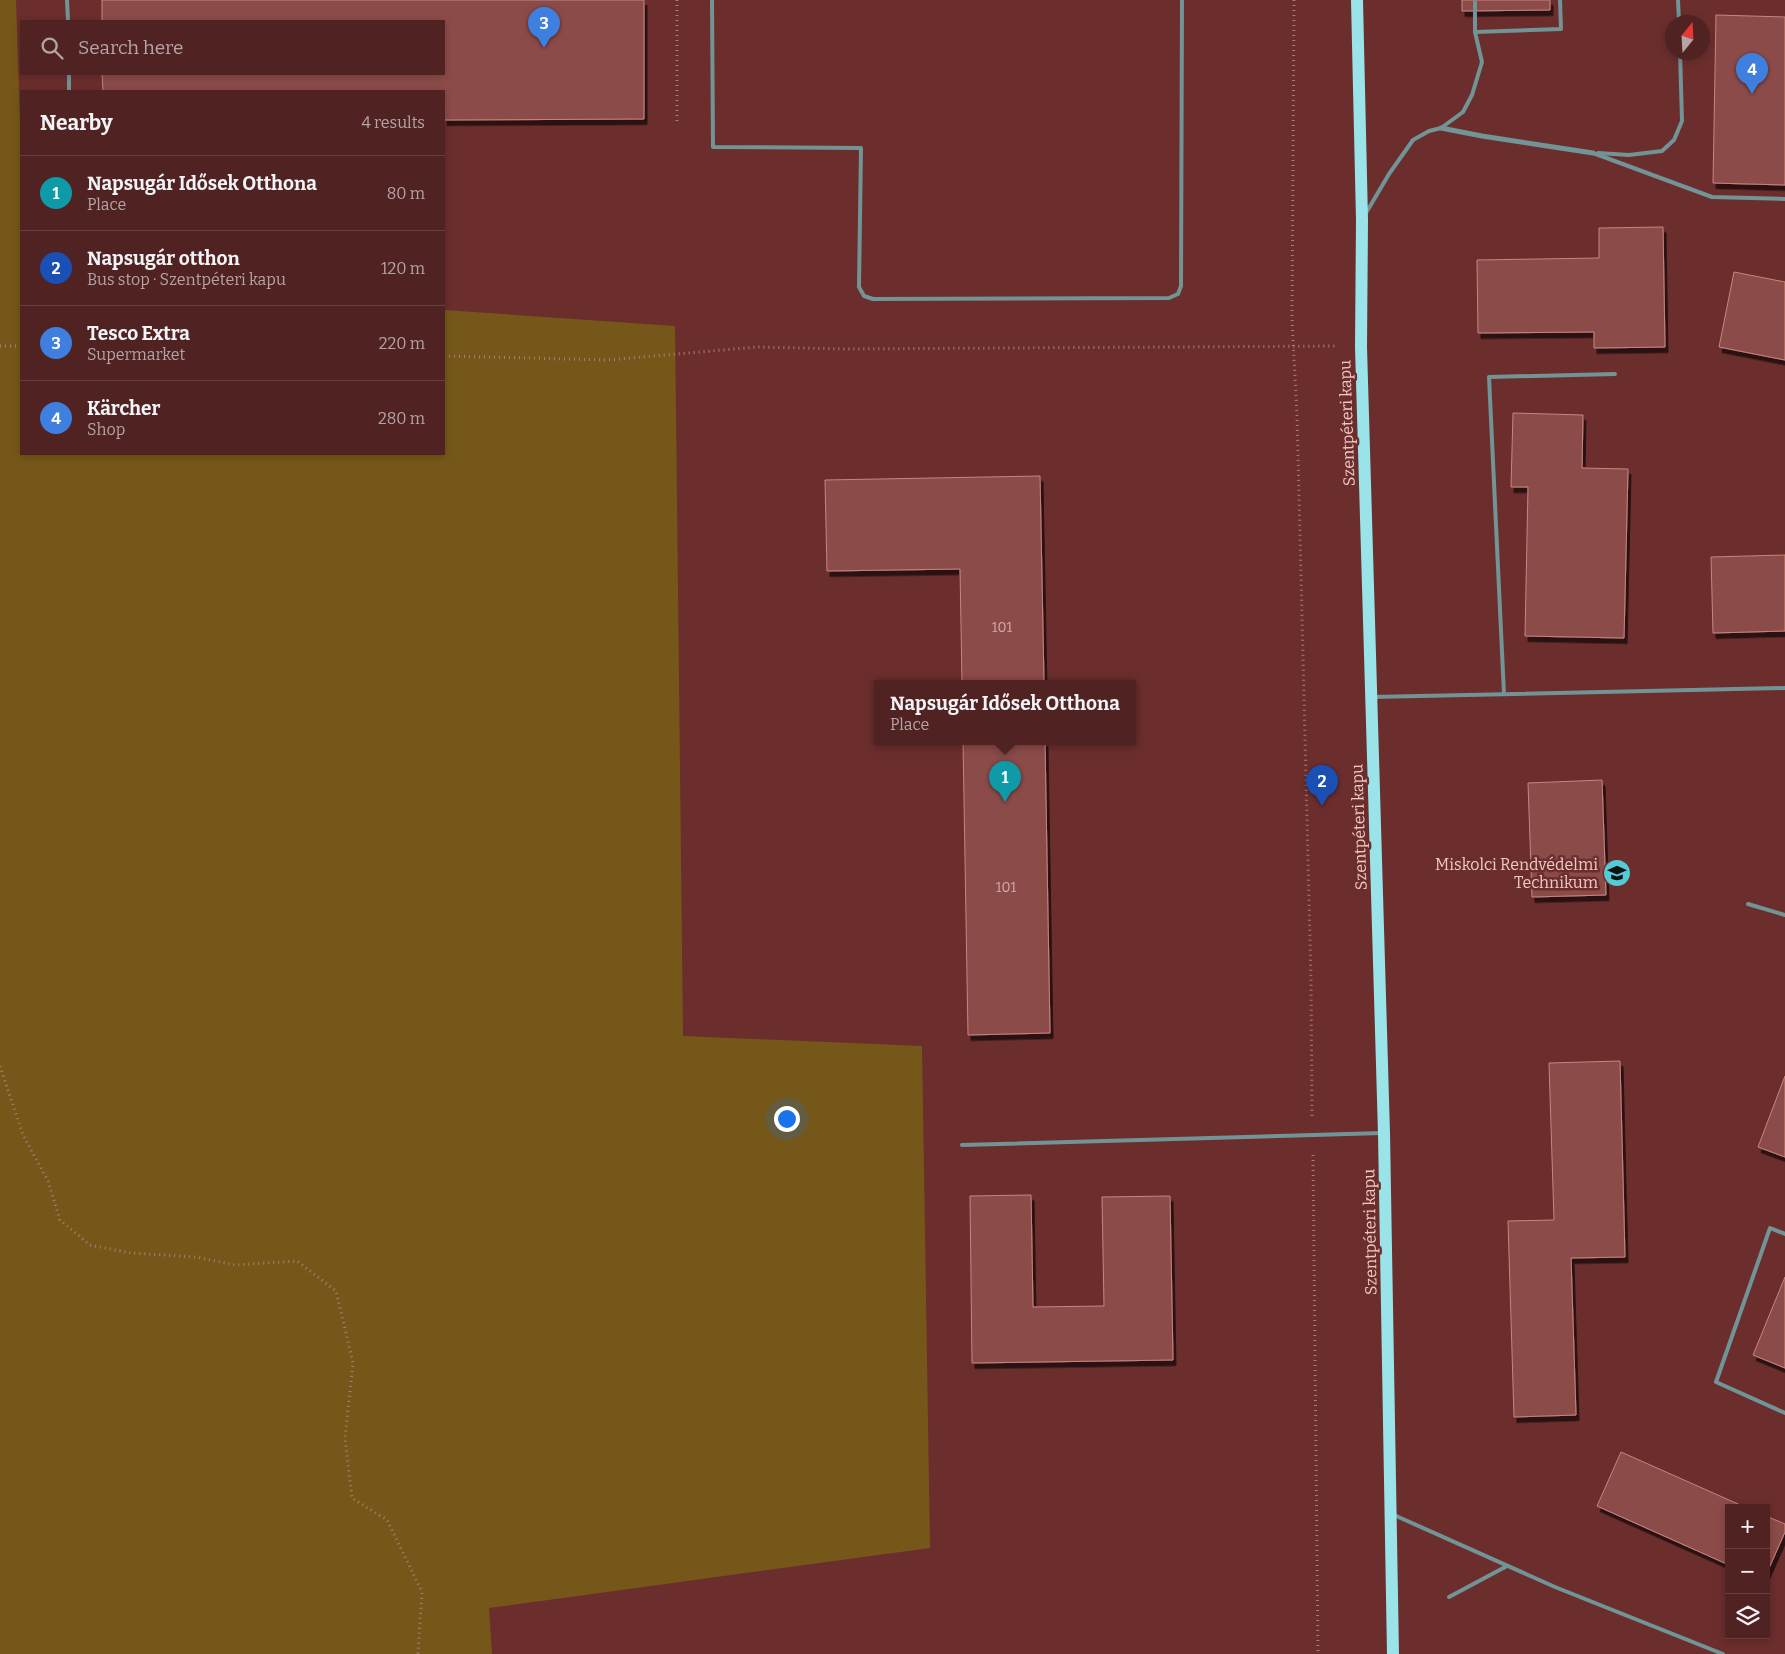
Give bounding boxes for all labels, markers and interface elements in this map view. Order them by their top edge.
pin: 3 [528,7,560,48]
north arrow [1665,15,1710,60]
search box [20,20,445,75]
icon: search [38,34,66,62]
text: Search here [78,36,183,59]
pin: 4 [1736,53,1768,94]
text: Nearby [40,110,113,136]
text: 4 results [362,113,425,132]
text: Napsugár Idősek Otthona [87,172,317,195]
text: 1 [53,184,59,203]
text: 80 m [387,184,425,203]
text: Place [87,195,126,214]
text: Napsugár otthon [87,247,240,270]
text: 2 [51,259,61,278]
text: 120 m [381,259,425,278]
text: Bus stop · Szentpéteri kapu [87,270,286,289]
text: Tesco Extra [87,322,190,345]
text: 3 [51,334,61,353]
text: 220 m [379,334,425,353]
text: Supermarket [87,345,185,364]
street label: Szentpéteri kapu [1335,360,1359,486]
text: Kärcher [87,397,160,420]
text: 4 [51,409,61,428]
text: 280 m [378,409,425,428]
text: Shop [87,420,125,439]
house number: 101 [992,619,1012,636]
popup [874,680,1136,745]
text: Napsugár Idősek Otthona [890,692,1120,715]
text: Place [890,715,929,734]
pin: 1 [989,761,1021,802]
street label: Szentpéteri kapu [1347,764,1371,890]
pin: 2 [1306,765,1338,806]
place label: Miskolci Rendvédelmi Technikum [1435,855,1598,892]
school or university icon: Miskolci Rendvédelmi Technikum [1602,858,1632,888]
house number: 101 [996,879,1016,896]
your location [774,1106,800,1132]
street label: Szentpéteri kapu [1359,1169,1381,1295]
map controls [1725,1504,1770,1639]
button: + [1725,1504,1770,1549]
button: − [1725,1549,1770,1594]
button: layers [1725,1594,1770,1639]

